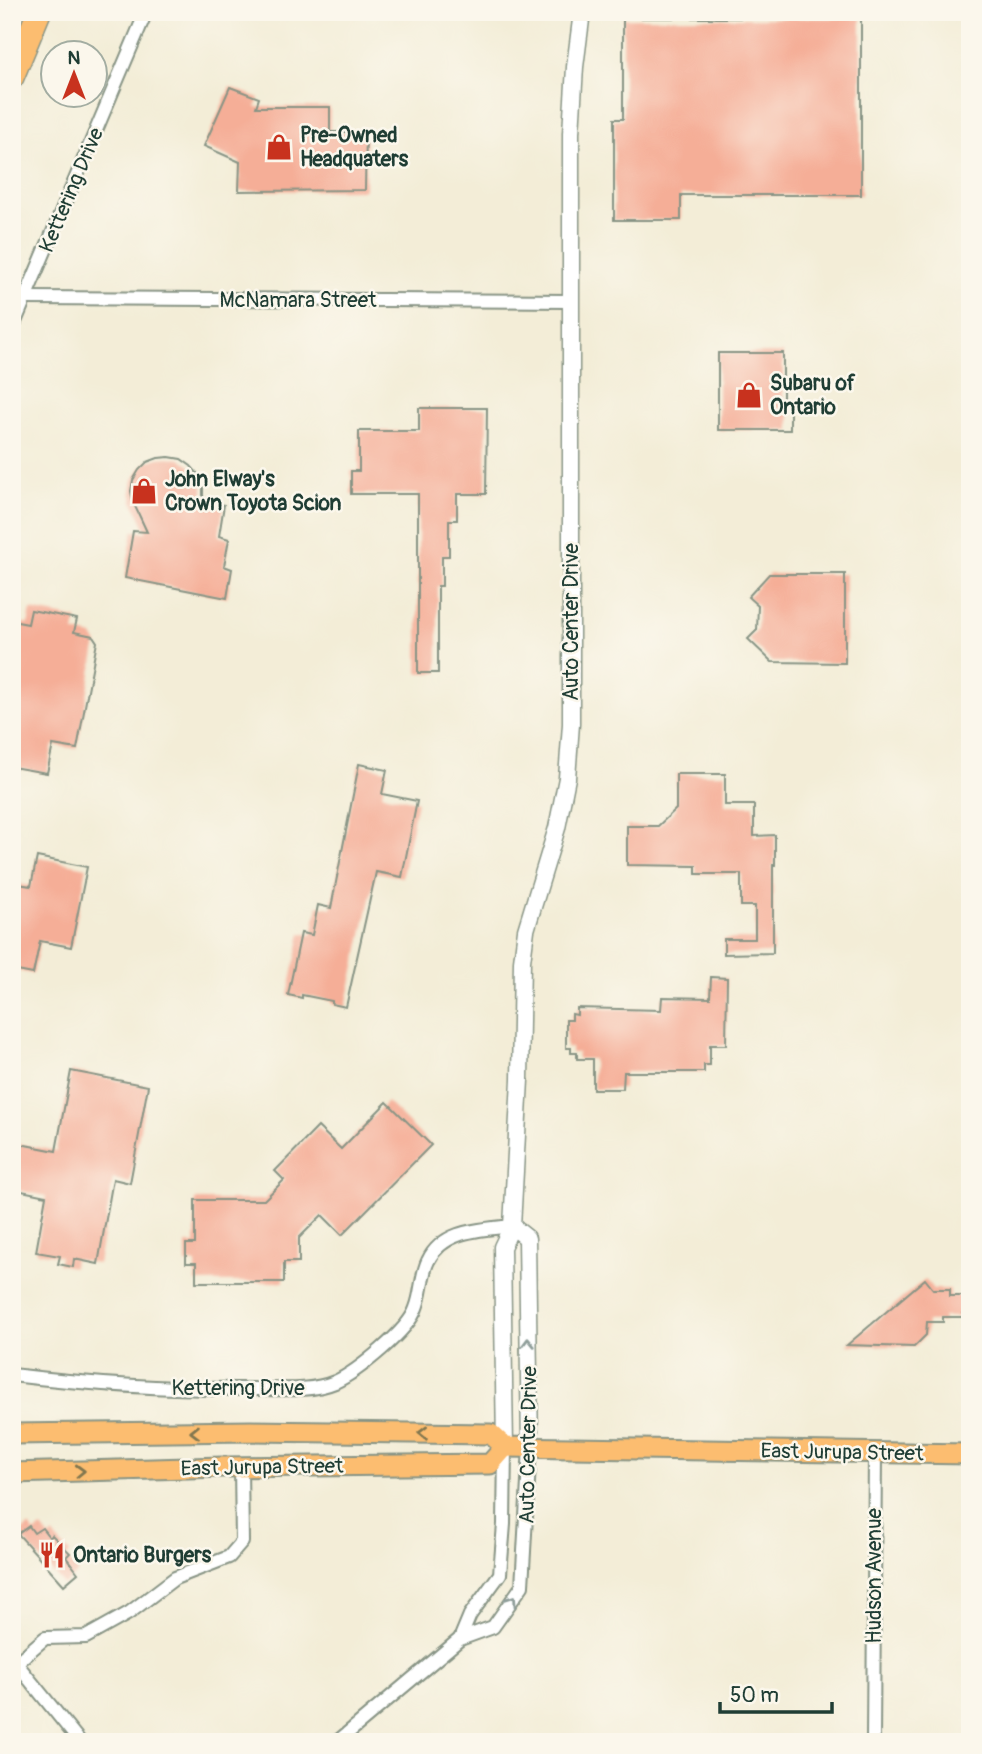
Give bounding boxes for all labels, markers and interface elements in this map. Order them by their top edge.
north arrow [38,38,108,108]
text: N [68,46,81,70]
place label: Pre-Owned Headquaters [300,122,409,173]
street label: Kettering Drive [33,123,110,257]
shop icon: Pre-Owned Headquaters [264,132,294,162]
street label: McNamara Street [220,287,377,314]
place label: Subaru of Ontario [770,370,856,421]
shop icon: Subaru of Ontario [734,380,764,410]
place label: John Elway's Crown Toyota Scion [165,466,341,517]
shop icon: John Elway's Crown Toyota Scion [129,476,159,506]
street label: Auto Center Drive [558,542,585,701]
one-way arrow [521,1337,536,1348]
street label: Auto Center Drive [514,1365,543,1524]
street label: Kettering Drive [171,1375,305,1402]
one-way arrow [189,1424,200,1440]
one-way arrow [417,1426,428,1441]
street label: East Jurupa Street [760,1438,924,1467]
street label: East Jurupa Street [180,1453,344,1482]
one-way arrow [76,1463,86,1479]
street label: Hudson Avenue [861,1508,888,1644]
restaurant icon: Ontario Burgers [37,1540,67,1570]
place label: Ontario Burgers [73,1542,212,1569]
one-way arrow [504,1595,516,1608]
scale bar [720,1670,832,1714]
text: 50 m [730,1682,779,1709]

